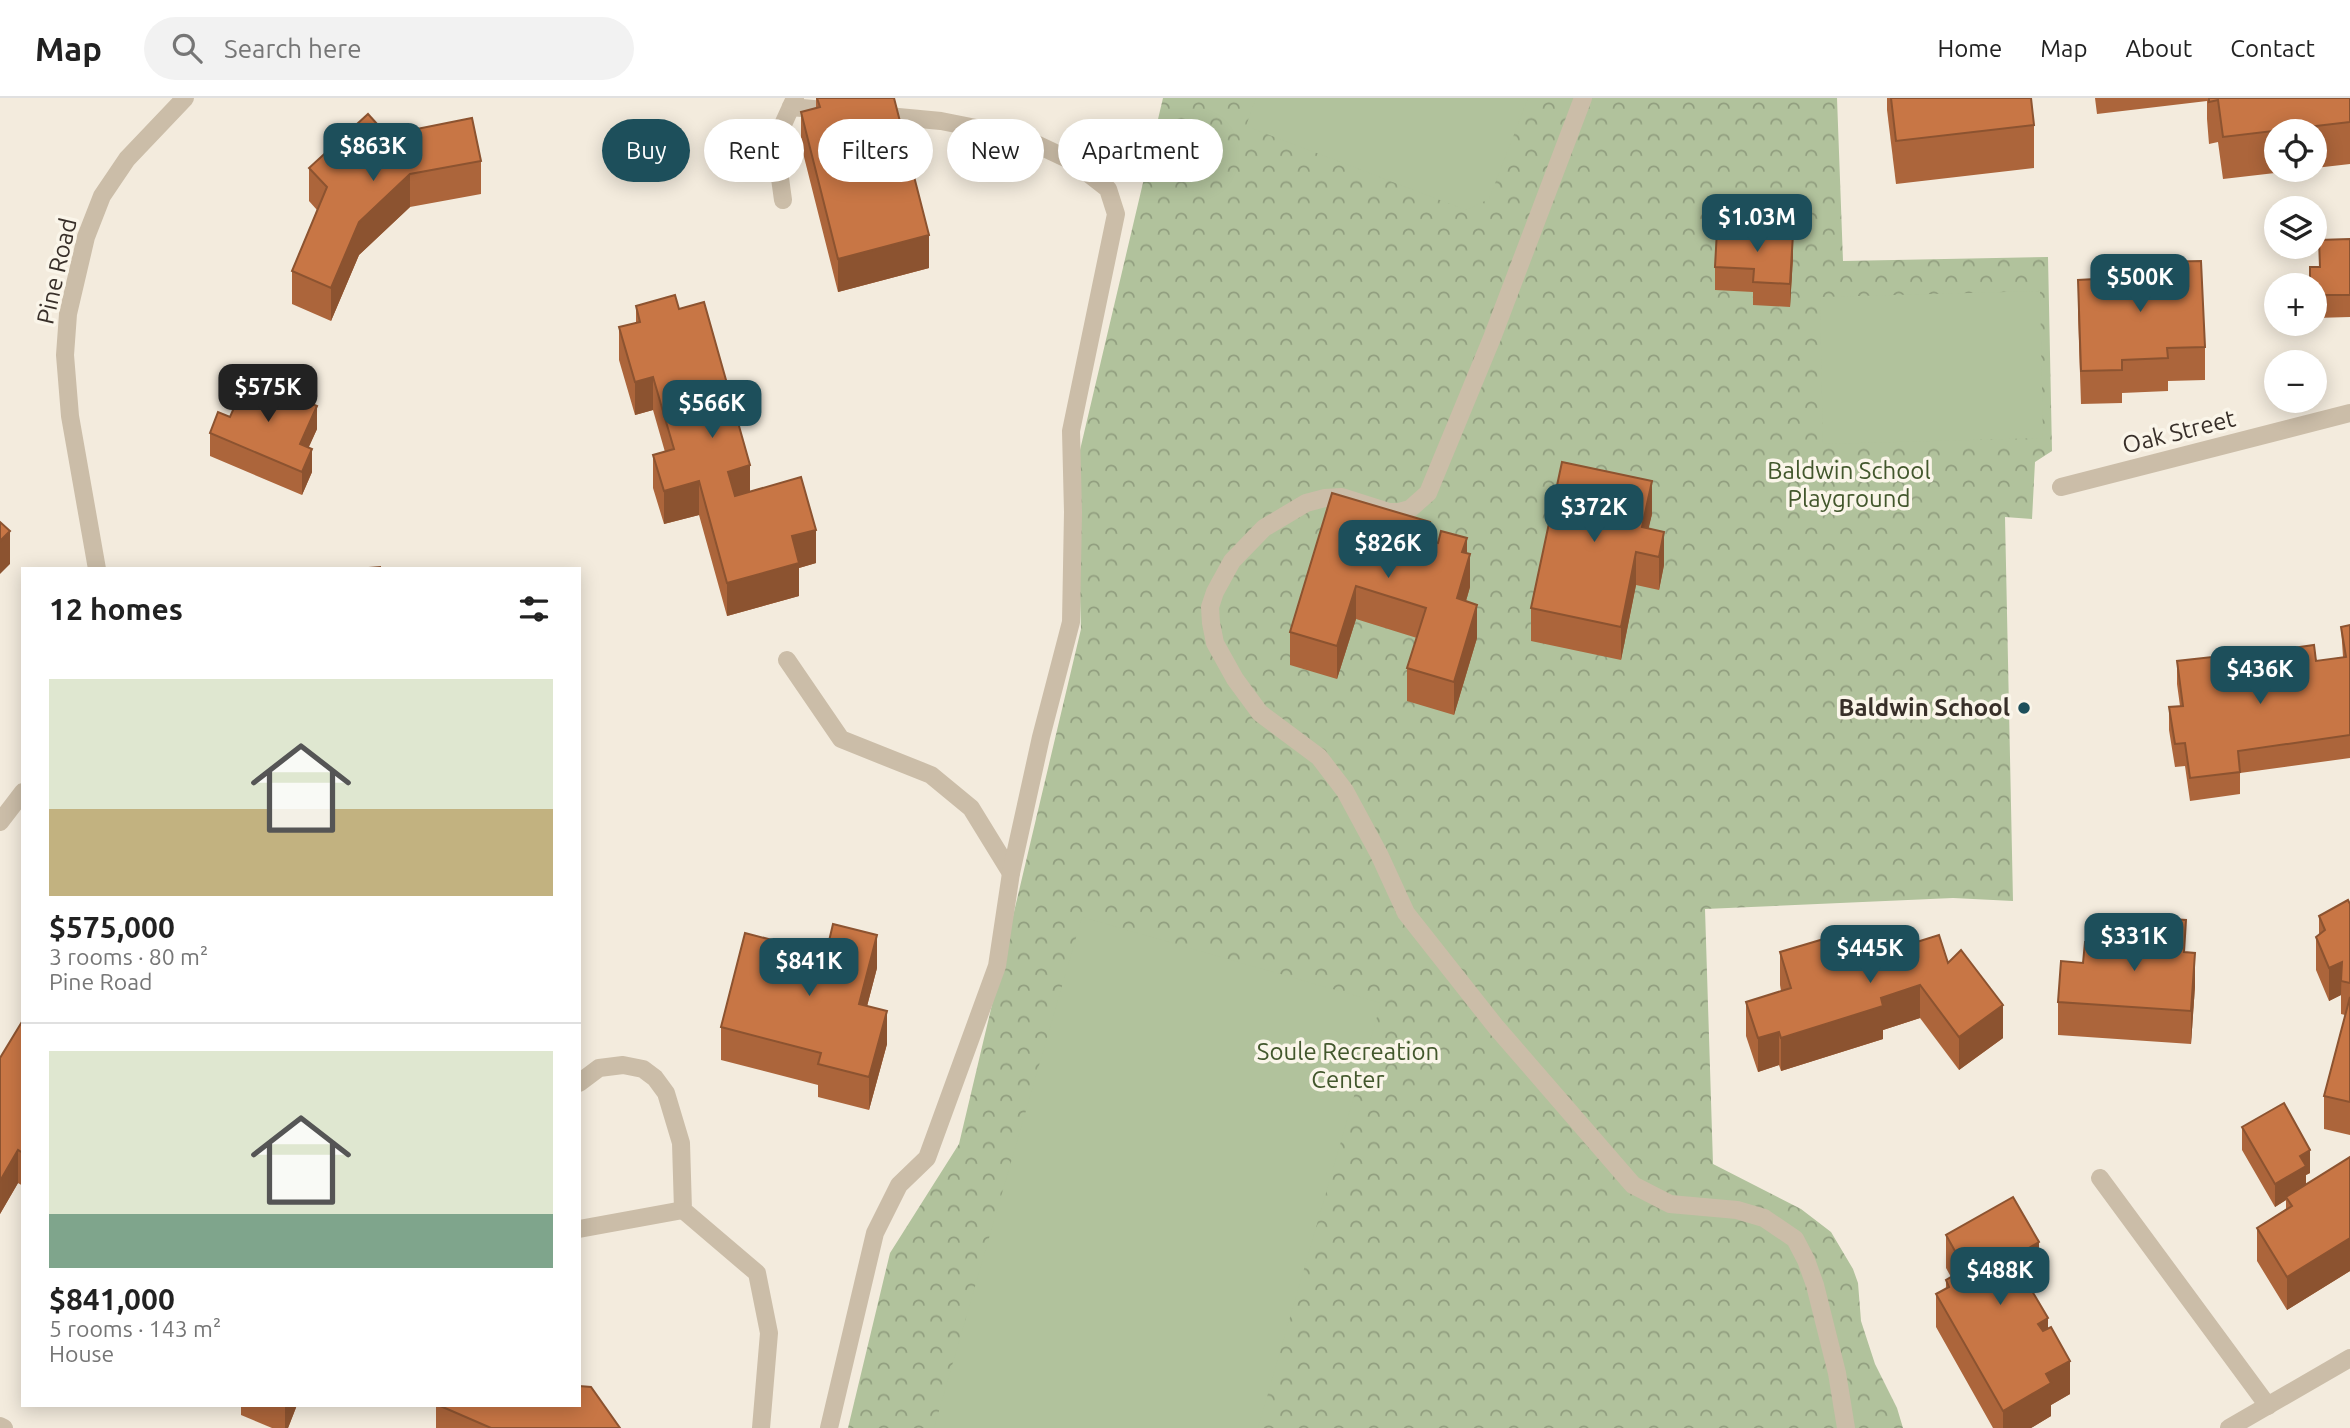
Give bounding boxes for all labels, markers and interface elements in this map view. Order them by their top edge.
search box [144,17,634,80]
icon: search [168,29,206,67]
text: Map [35,30,102,67]
text: Search here [224,34,362,63]
text: Home [1937,35,2002,62]
text: Map [2040,35,2087,62]
text: About [2125,35,2192,62]
text: Contact [2230,35,2315,62]
chip: Buy [602,119,690,182]
chip: Rent [704,119,804,182]
chip: Filters [818,119,933,182]
chip: New [947,119,1044,182]
chip: Apartment [1058,119,1223,182]
map controls [2264,119,2327,413]
button: locate [2264,119,2327,182]
pin: $863K [324,123,422,183]
text: $863K [339,133,407,158]
pin: $1.03M [1700,194,1814,254]
button: layers [2264,196,2327,259]
text: $1.03M [1718,204,1796,229]
street label: Pine Road [31,215,82,327]
pin: $500K [2091,254,2189,314]
text: $500K [2106,264,2174,289]
button: + [2264,273,2327,336]
button: − [2264,350,2327,413]
pin: $575K [219,364,317,424]
text: $575K [234,374,302,399]
pin: $566K [663,380,761,440]
text: $566K [678,390,746,415]
street label: Oak Street [2120,404,2239,459]
park label: Baldwin School Playground [1767,457,1931,512]
pin: $372K [1545,484,1643,544]
text: $372K [1560,494,1628,519]
pin: $826K [1339,520,1437,580]
text: $826K [1354,530,1422,555]
icon: filters [515,590,553,628]
text: 12 homes [49,592,183,626]
pin: $436K [2211,646,2309,706]
text: $436K [2226,656,2294,681]
place label: Baldwin School [1839,694,2010,721]
marker: Baldwin School [2016,700,2032,716]
icon: home [238,725,364,851]
text: $575,000 [49,910,175,944]
pin: $331K [2085,914,2183,973]
text: $331K [2100,923,2168,948]
pin: $445K [1821,926,1919,985]
text: $445K [1836,935,1904,960]
pin: $841K [760,939,858,998]
text: 3 rooms · 80 m² [49,944,208,969]
text: $841K [775,948,843,973]
text: Pine Road [49,969,152,994]
park label: Soule Recreation Center [1257,1038,1439,1093]
icon: home [238,1097,364,1223]
pin: $488K [1951,1248,2049,1307]
text: $488K [1966,1257,2034,1282]
text: $841,000 [49,1282,175,1316]
text: 5 rooms · 143 m² [49,1316,221,1341]
text: House [49,1341,114,1366]

